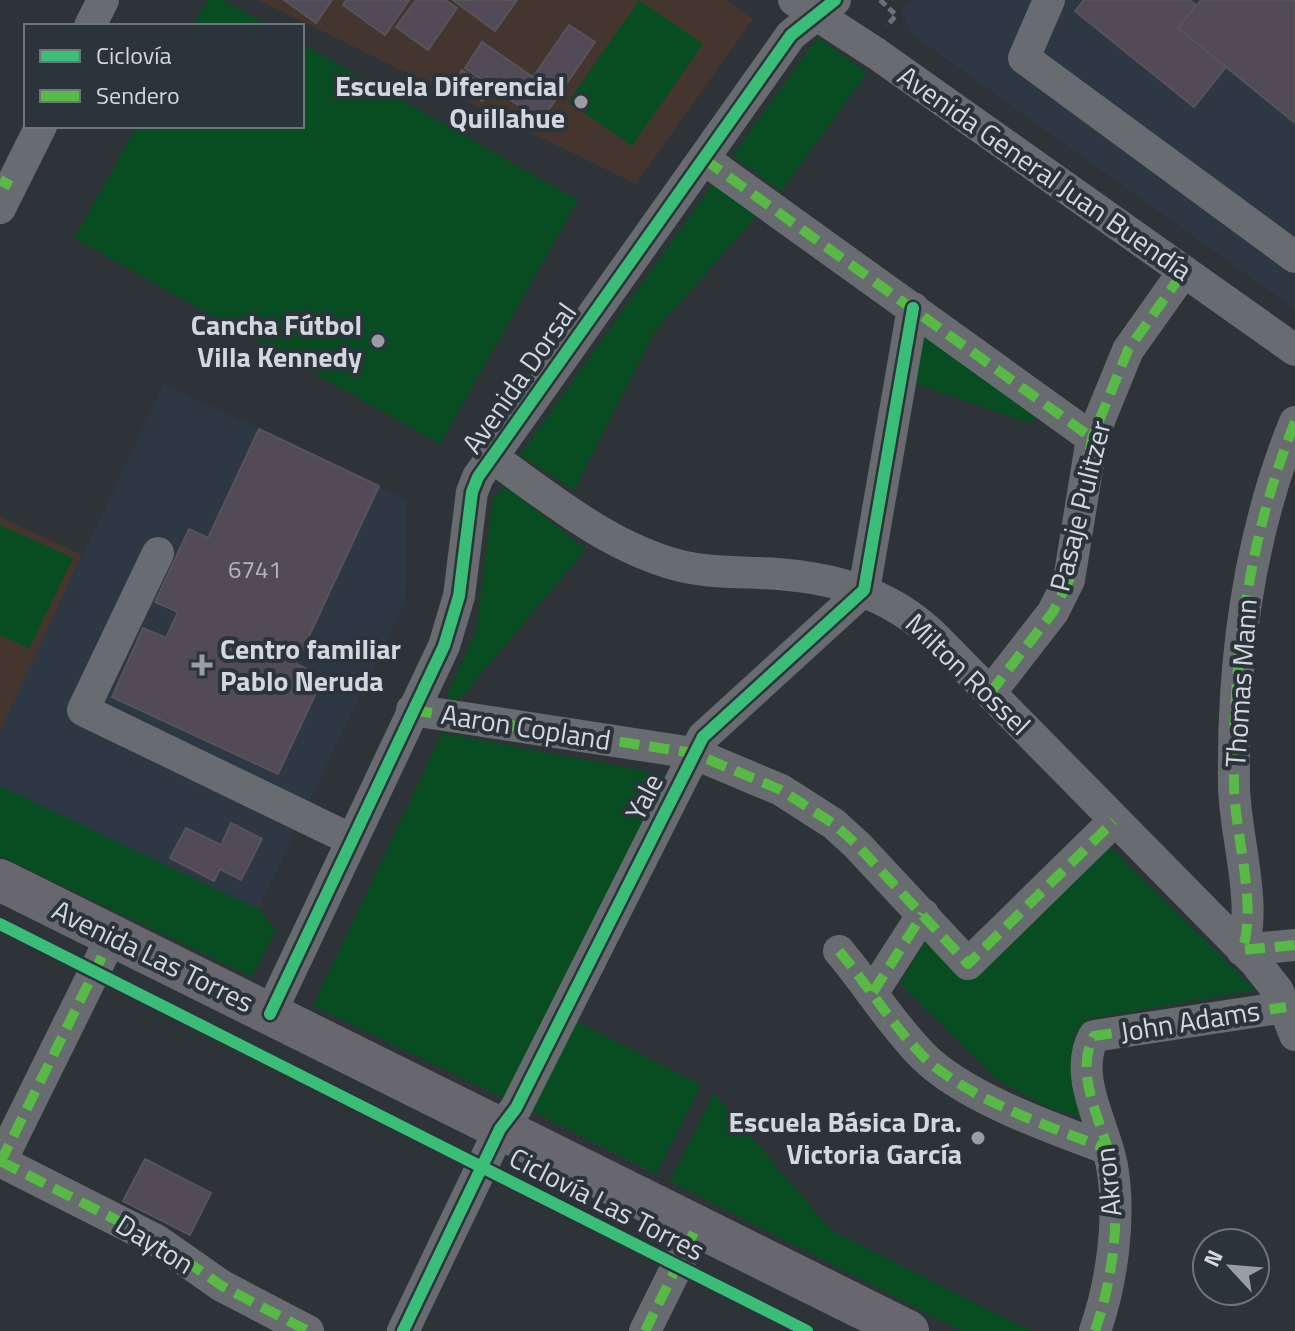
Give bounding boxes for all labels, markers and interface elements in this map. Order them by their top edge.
legend [24,24,304,128]
text: Ciclovía [96,37,172,73]
street label: Avenida General Juan Buendía [889,54,1201,291]
place label: Escuela Diferencial Quillahue [335,64,565,139]
text: Sendero [96,77,180,113]
marker: Escuela Diferencial Quillahue [572,93,590,111]
street label: Avenida Dorsal [451,293,587,462]
place label: Cancha Fútbol Villa Kennedy [191,303,362,378]
marker: Cancha Fútbol Villa Kennedy [369,332,387,350]
street label: Pasaje Pulitzer [1038,416,1122,596]
house number: 6741 [228,551,282,587]
street label: Thomas Mann [1213,597,1268,769]
street label: Milton Rossel [896,602,1041,745]
place label: Centro familiar Pablo Neruda [220,627,401,702]
marker: Centro familiar Pablo Neruda [191,654,213,676]
street label: Aaron Copland [438,692,614,761]
street label: Yale [614,766,674,828]
street label: Avenida Las Torres [45,888,261,1023]
street label: John Adams [1117,988,1263,1053]
place label: Escuela Básica Dra. Victoria García [728,1100,962,1175]
marker: Escuela Básica Dra. Victoria García [969,1129,987,1147]
street label: Ciclovía Las Torres [502,1136,712,1271]
street label: Akron [1082,1145,1133,1219]
street label: Dayton [108,1203,203,1284]
north arrow [1191,1227,1271,1307]
text: N [1194,1244,1232,1273]

